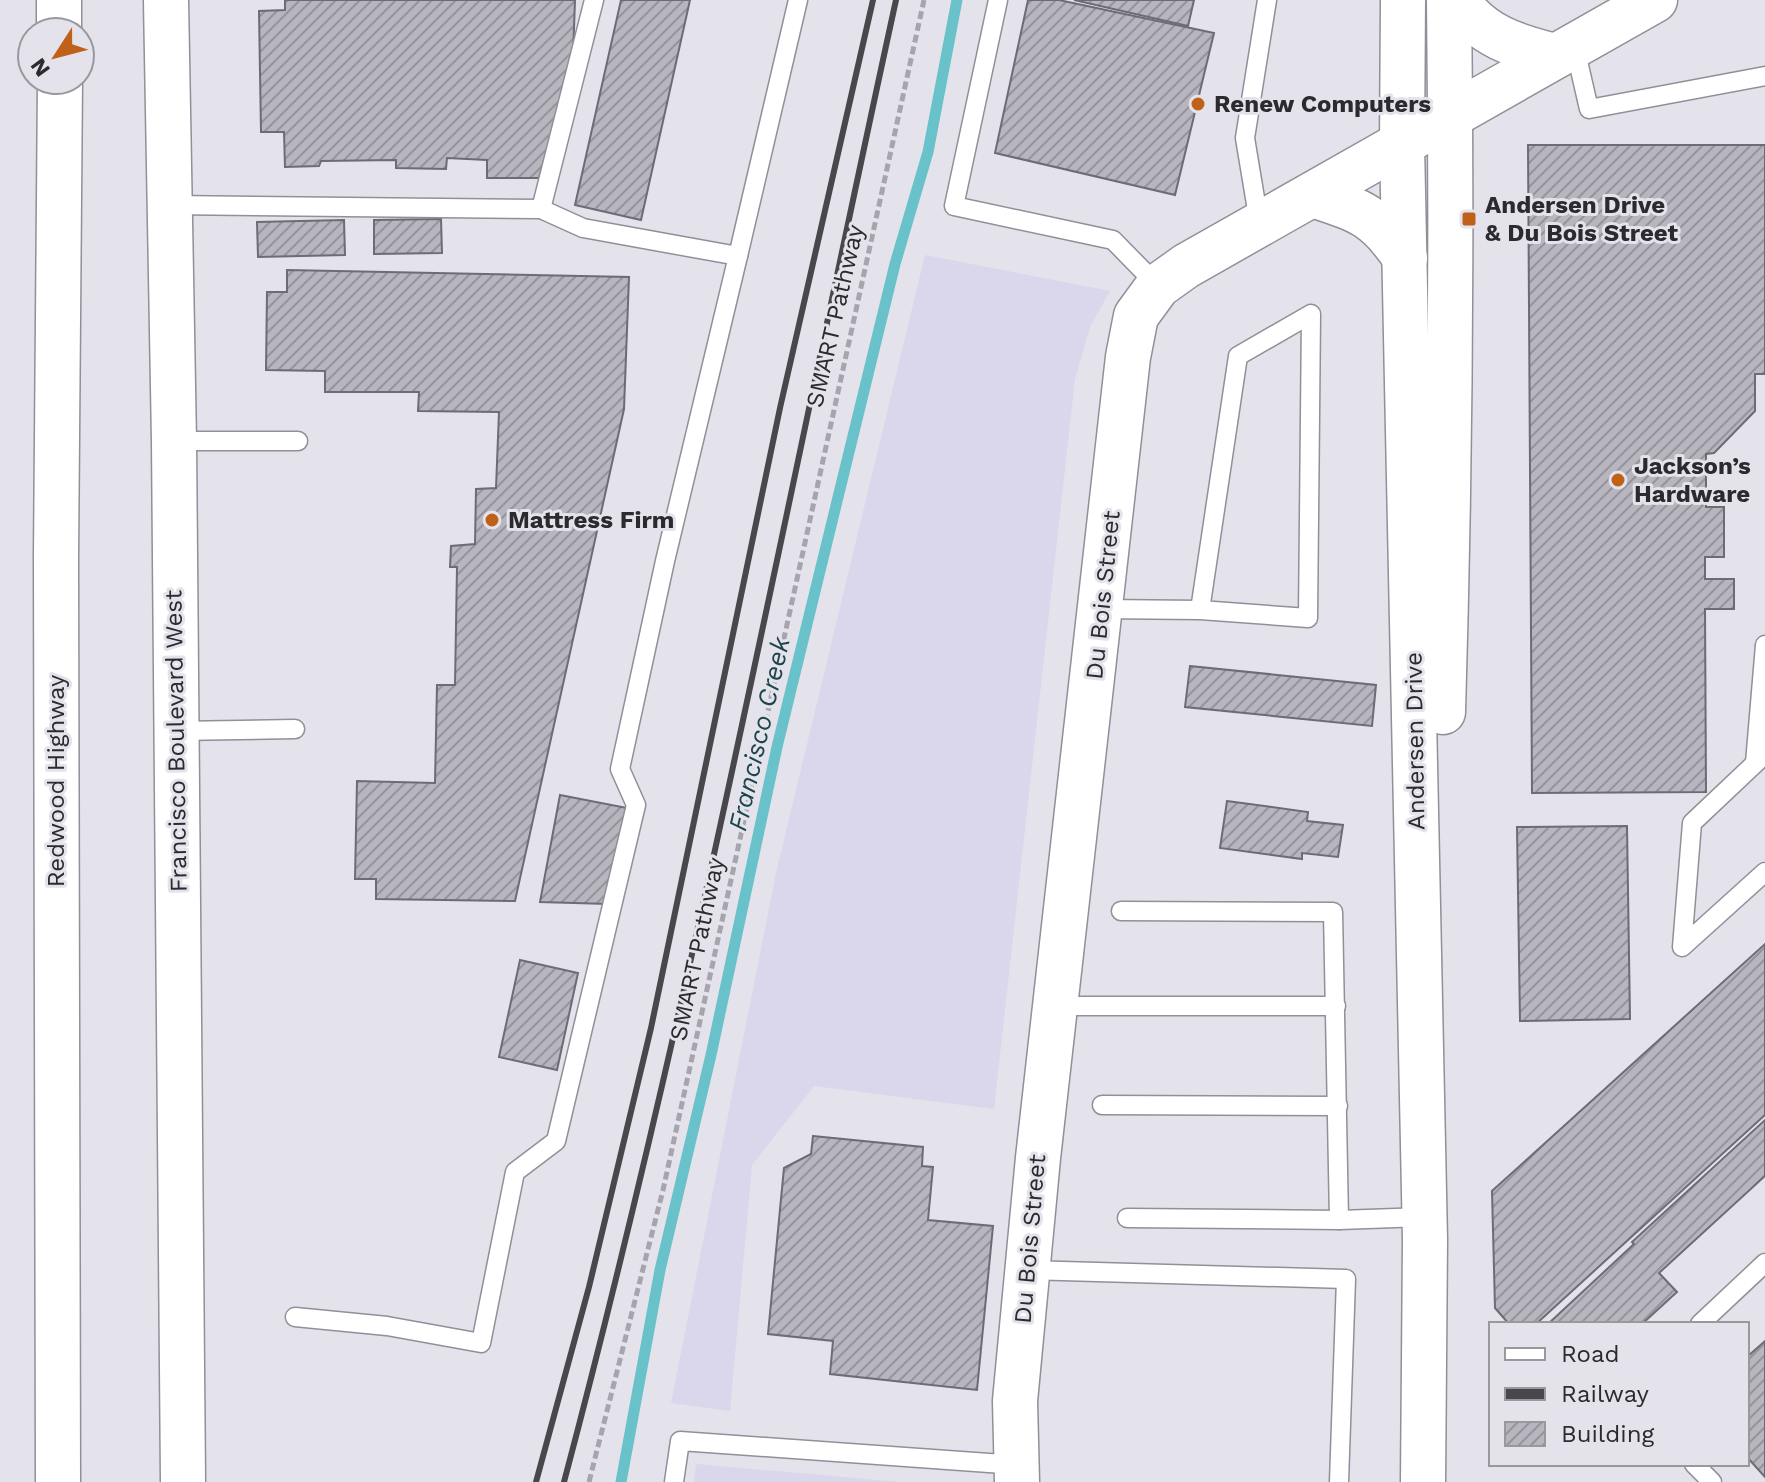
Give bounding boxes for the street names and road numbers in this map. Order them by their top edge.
street label: SMART Pathway [800,221,870,410]
street label: Du Bois Street [1080,509,1126,681]
street label: Francisco Boulevard West [159,590,193,892]
street label: Andersen Drive [1399,652,1431,830]
street label: Redwood Highway [42,674,70,887]
street label: SMART Pathway [664,854,730,1043]
street label: Du Bois Street [1009,1153,1051,1325]

